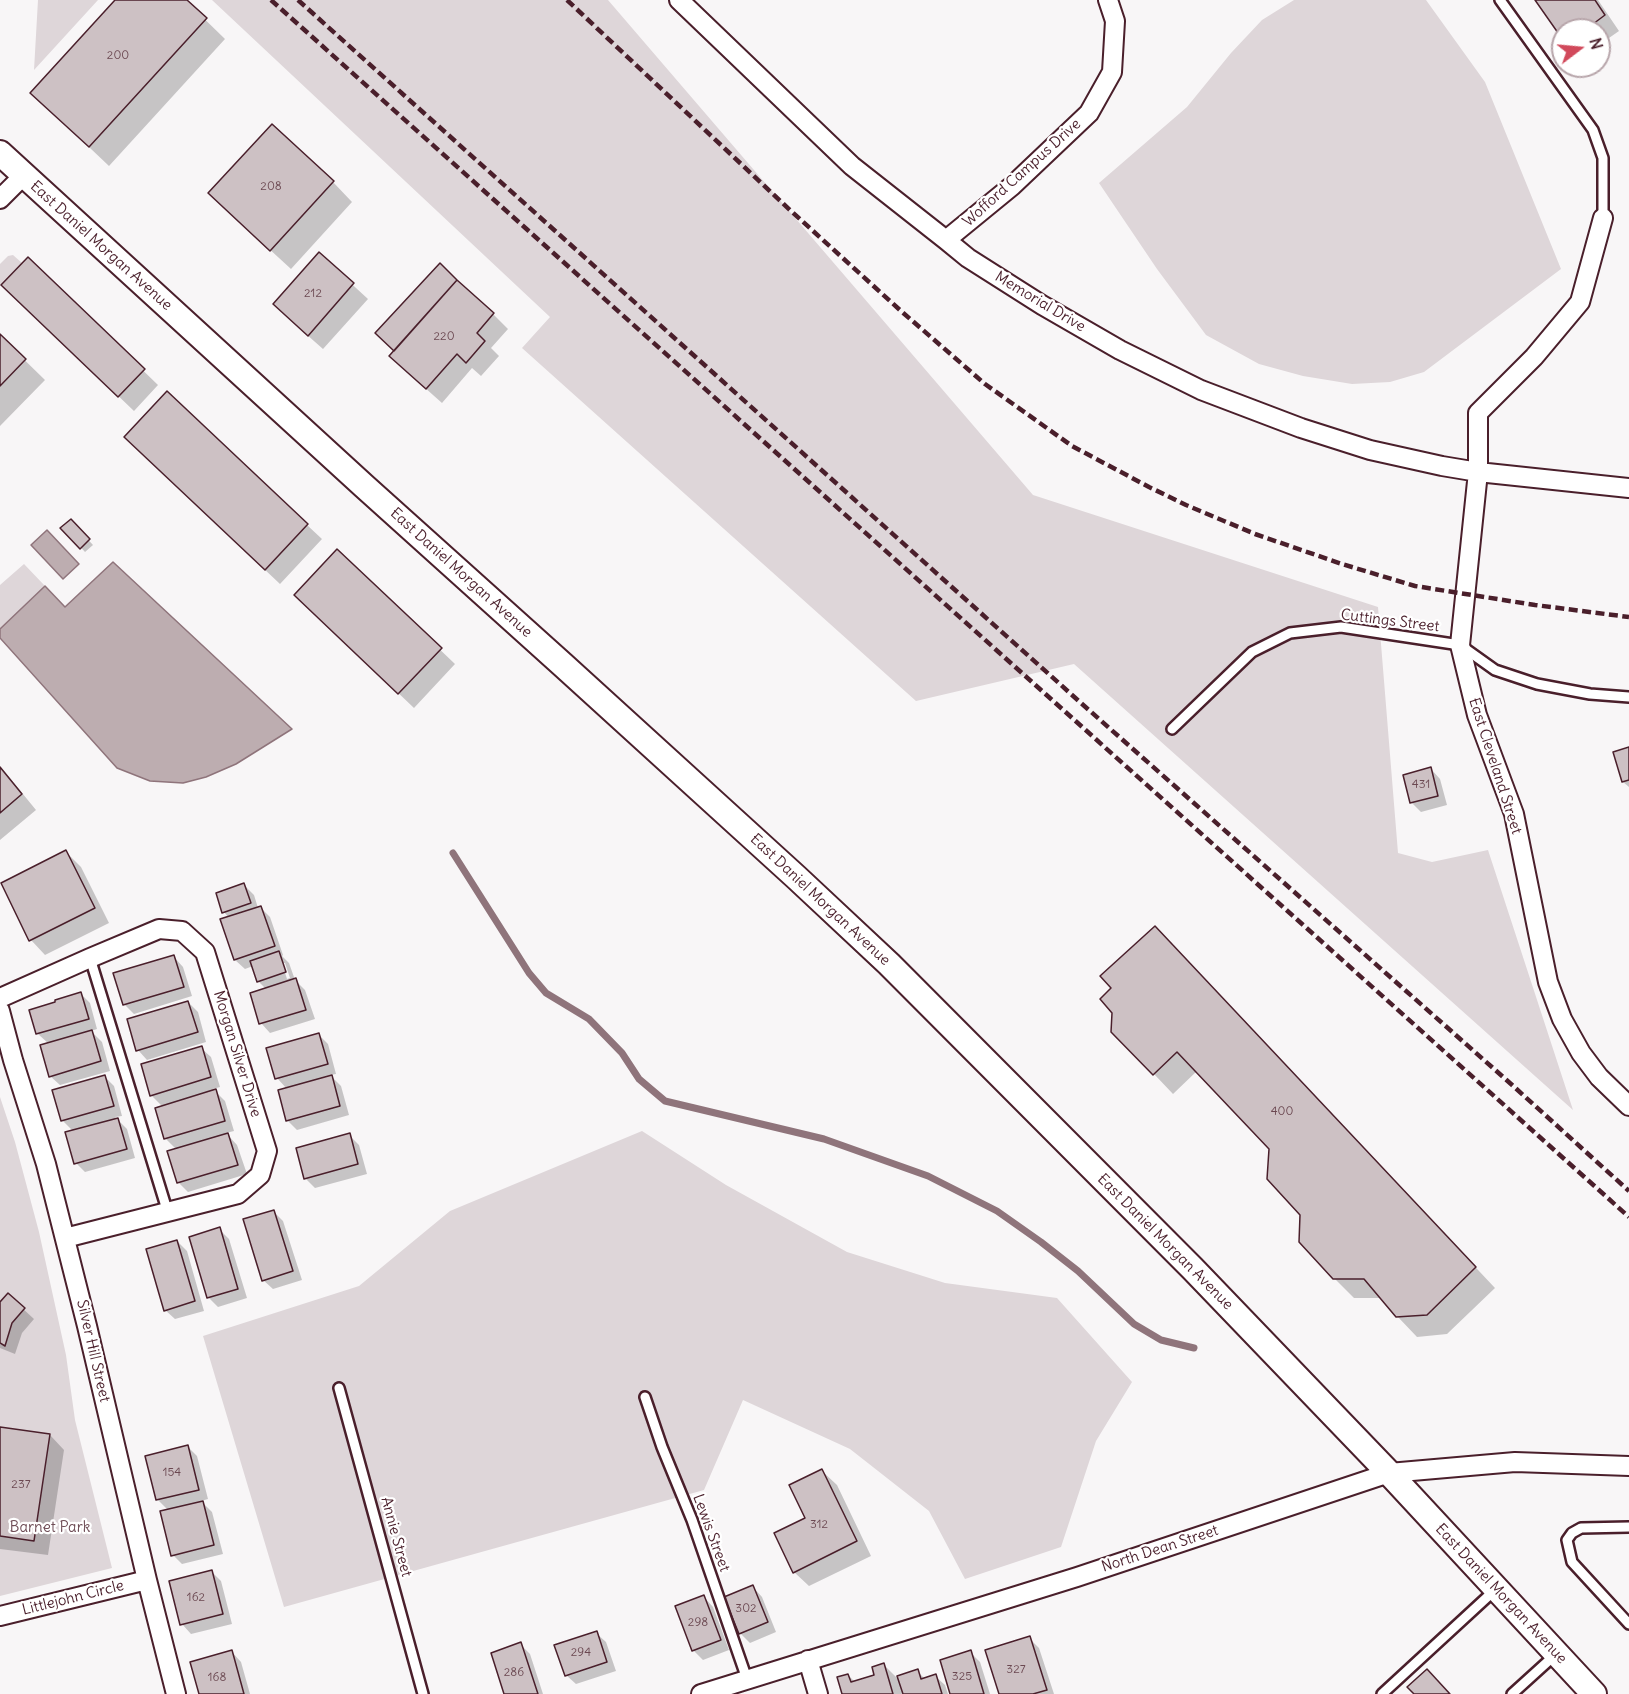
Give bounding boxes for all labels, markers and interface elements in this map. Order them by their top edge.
north arrow [1551,18,1611,78]
text: N [1585,36,1608,52]
house number: 200 [107,49,129,63]
street label: Wofford Campus Drive [959,115,1085,231]
street label: East Daniel Morgan Avenue [26,177,176,315]
house number: 208 [260,180,282,194]
street label: Memorial Drive [992,268,1088,336]
house number: 212 [304,287,322,301]
house number: 220 [433,330,455,344]
street label: East Daniel Morgan Avenue [386,504,536,642]
street label: Cuttings Street [1340,606,1440,636]
street label: East Cleveland Street [1464,696,1526,836]
house number: 431 [1412,778,1430,792]
street label: East Daniel Morgan Avenue [746,830,894,970]
street label: Morgan Silver Drive [209,989,265,1119]
house number: 400 [1271,1105,1293,1119]
street label: East Daniel Morgan Avenue [1093,1170,1237,1314]
street label: Silver Hill Street [72,1298,114,1404]
house number: 154 [163,1466,181,1480]
house number: 237 [11,1478,31,1492]
street label: Lewis Street [689,1492,733,1574]
street label: Annie Street [377,1495,415,1579]
house number: 312 [810,1518,828,1532]
park label: Barnet Park [10,1519,90,1537]
street label: East Daniel Morgan Avenue [1431,1520,1571,1668]
street label: North Dean Street [1099,1522,1221,1576]
street label: Littlejohn Circle [20,1577,126,1619]
house number: 162 [187,1591,205,1605]
house number: 302 [735,1602,757,1616]
house number: 298 [688,1616,708,1630]
house number: 294 [571,1646,591,1660]
house number: 327 [1006,1663,1026,1677]
house number: 286 [504,1666,524,1680]
house number: 325 [952,1670,972,1684]
house number: 168 [208,1671,226,1685]

